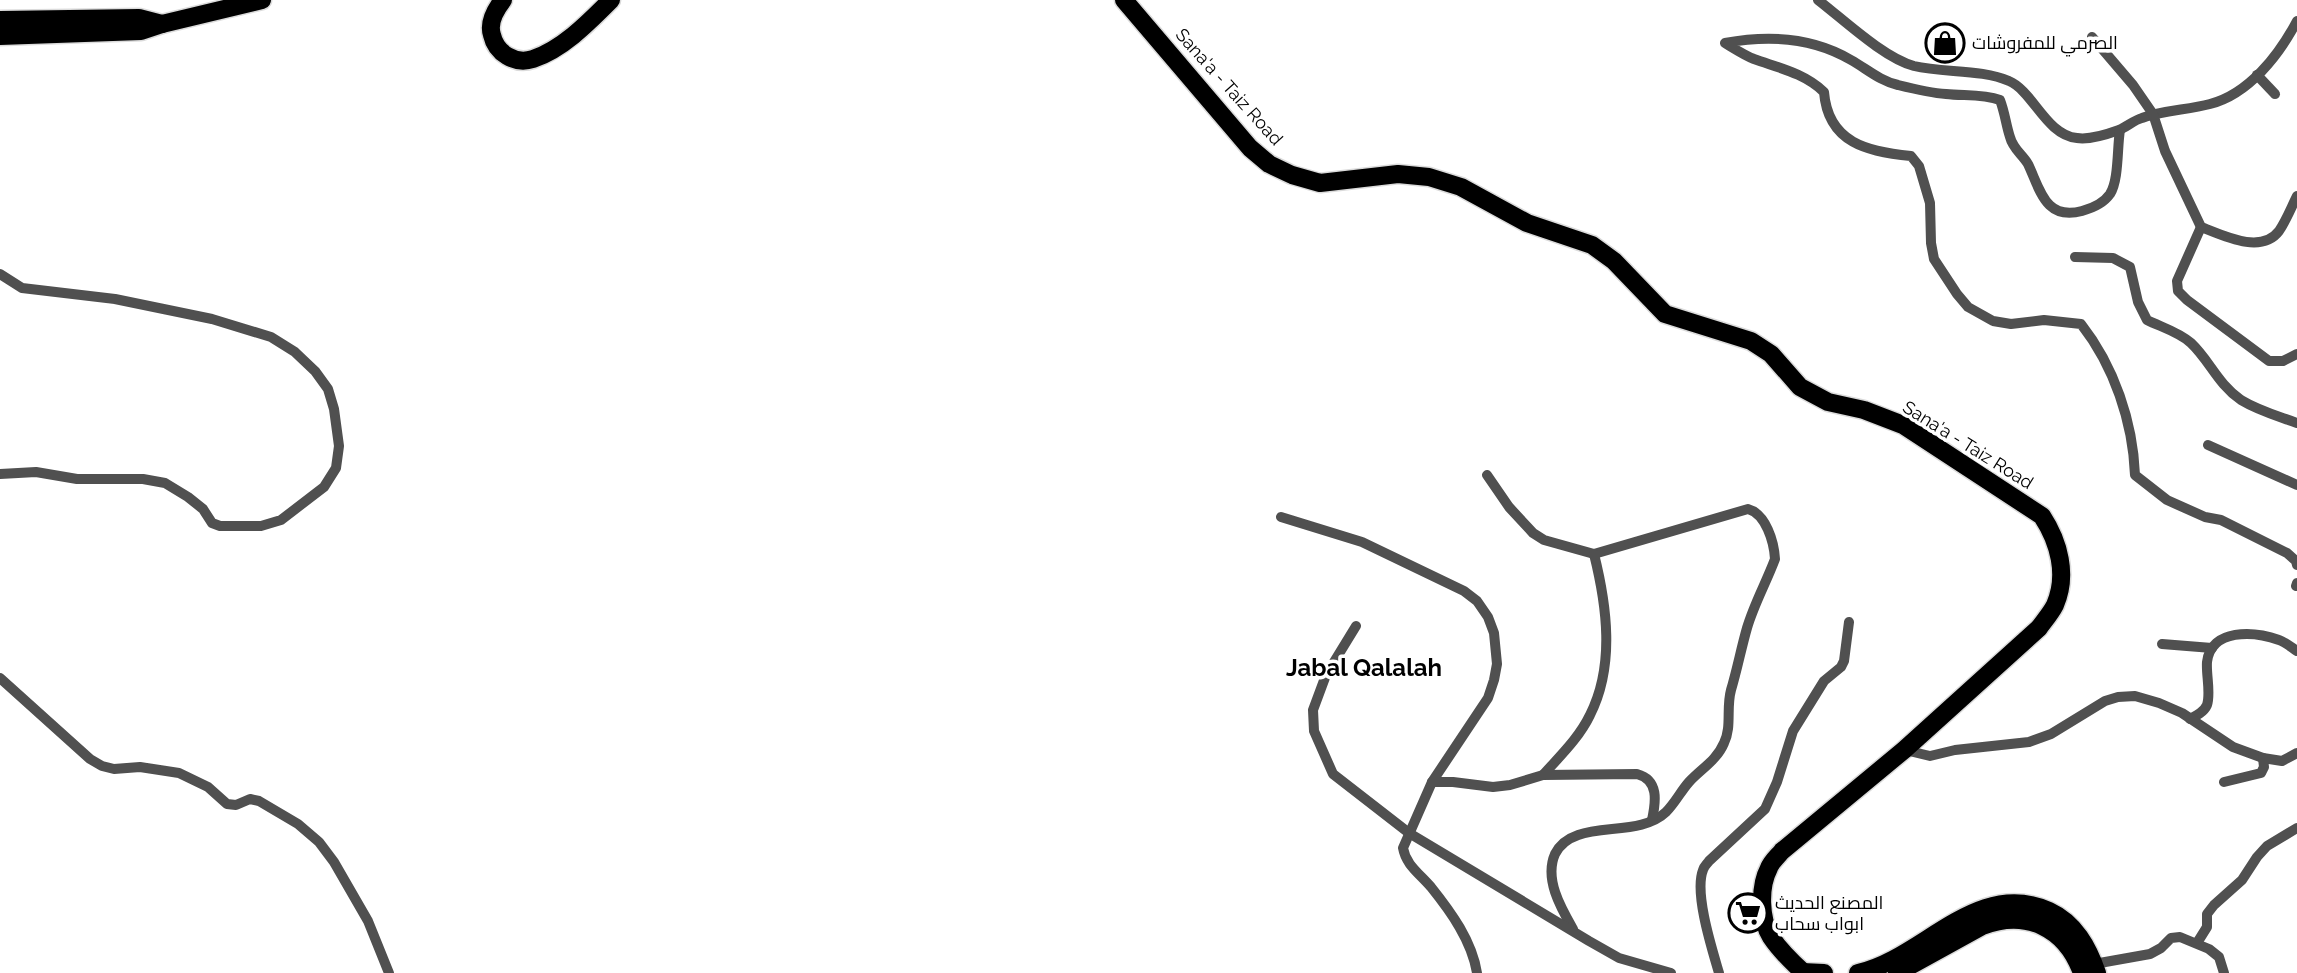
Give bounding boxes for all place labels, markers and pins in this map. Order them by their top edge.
shop icon: الصرمي للمفروشات [1924,22,1966,64]
place label: الصرمي للمفروشات [1972,32,2118,57]
supermarket icon: المصنع الحديث ابواب سحاب [1727,892,1769,934]
place label: المصنع الحديث ابواب سحاب [1775,892,1883,935]

